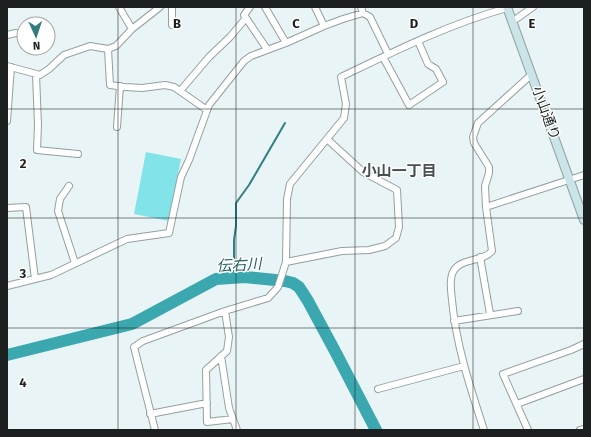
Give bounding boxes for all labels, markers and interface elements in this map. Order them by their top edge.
north arrow [16,16,56,56]
text: B [173,16,181,31]
text: C [292,16,300,31]
text: D [410,16,419,31]
text: E [529,16,536,31]
text: N [33,39,40,52]
street label: 小山通り [528,84,564,142]
text: 2 [20,156,27,171]
district label: 小山一丁目 [361,162,437,180]
water label: 伝右川 [216,255,264,275]
text: 3 [19,266,27,281]
text: 4 [19,375,27,390]

